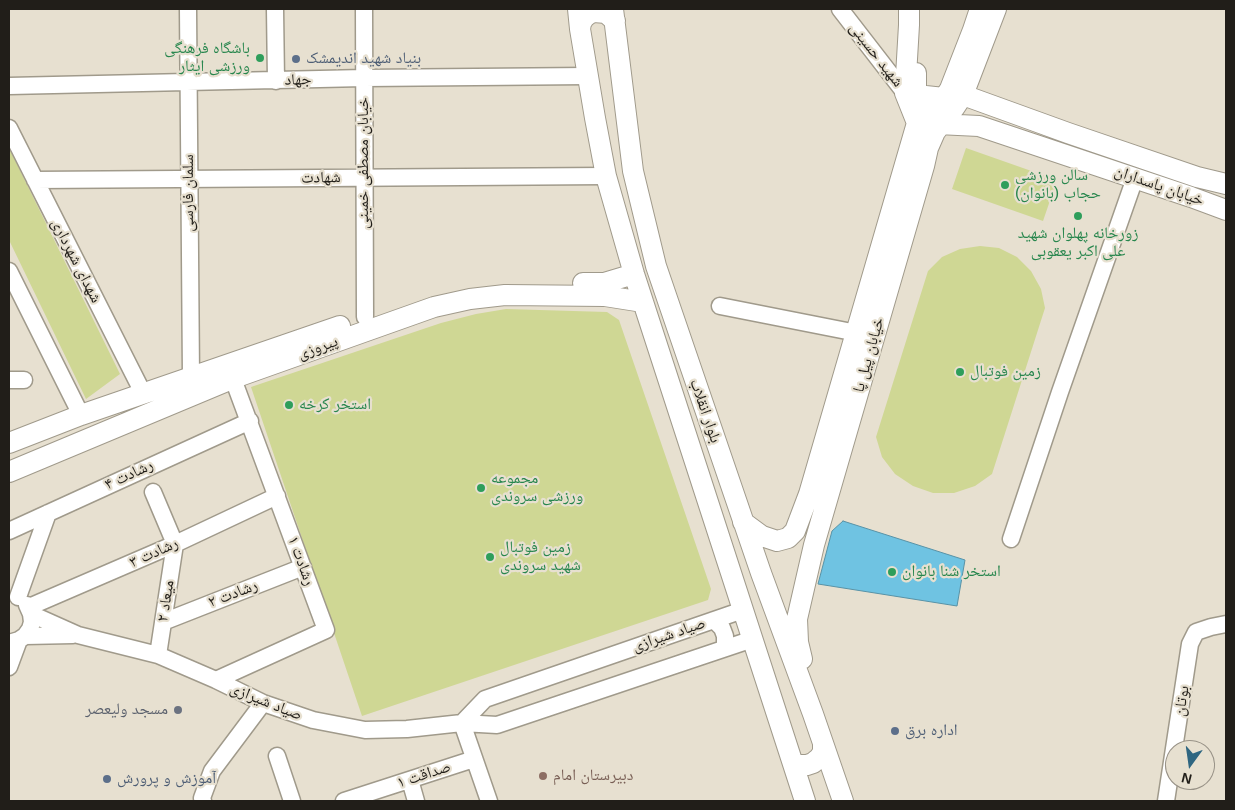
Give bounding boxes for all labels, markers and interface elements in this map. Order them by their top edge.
street label: شهید حسینی [845,19,907,91]
place label: باشگاه فرهنگی ورزشی ایثار [164,39,250,77]
place label: بنیاد شهید اندیمشک [306,49,421,69]
marker: باشگاه فرهنگی ورزشی ایثار [254,52,266,64]
marker: بنیاد شهید اندیمشک [290,53,302,65]
street label: جهاد [284,70,312,90]
street label: خیابان مصطفی خمینی [354,97,374,229]
street label: سلمان فارسی [179,154,199,232]
street label: خیابان پاسداران [1112,162,1206,210]
place label: سالن ورزشی حجاب (بانوان) [1015,166,1101,204]
street label: شهادت [301,168,341,188]
marker: سالن ورزشی حجاب (بانوان) [999,179,1011,191]
marker: زورخانه پهلوان شهید علی اکبر یعقوبی [1072,210,1084,222]
street label: شهدای شهرداری [47,216,105,306]
place label: زورخانه پهلوان شهید علی اکبر یعقوبی [1018,224,1138,262]
street label: خیابان پیل پا [849,315,889,395]
street label: پیروزی [295,332,341,364]
place label: زمین فوتبال [970,362,1041,382]
marker: زمین فوتبال [954,366,966,378]
street label: بلوار انقلاب [685,376,725,446]
place label: استخر کرخه [299,395,371,415]
marker: استخر کرخه [283,399,295,411]
street label: رشادت ۴ [102,455,156,495]
place label: مجموعه ورزشی سروندی [491,469,583,507]
marker: مجموعه ورزشی سروندی [475,482,487,494]
street label: رشادت ۳ [127,534,181,572]
street label: رشادت ۱ [283,534,319,588]
place label: زمین فوتبال شهید سروندی [500,538,581,576]
marker: زمین فوتبال شهید سروندی [484,551,496,563]
place label: استخر شنا بانوان [902,562,1001,582]
marker: استخر شنا بانوان [886,566,898,578]
street label: رشادت ۲ [206,576,260,612]
street label: میعاد ۲ [153,579,179,623]
street label: صیاد شیرازی [630,614,708,656]
street label: صیاد شیرازی [227,679,305,725]
street label: بوتان [1170,684,1194,718]
place label: مسجد ولیعصر [85,700,168,720]
marker: مسجد ولیعصر [172,704,184,716]
place label: اداره برق [905,721,958,741]
marker: اداره برق [889,725,901,737]
north arrow [1165,740,1215,790]
street label: صداقت ۱ [395,757,453,793]
place label: دبیرستان امام [553,766,633,786]
place label: آموزش و پرورش [117,769,216,789]
marker: دبیرستان امام [537,770,549,782]
text: N [1180,770,1193,788]
marker: آموزش و پرورش [101,773,113,785]

